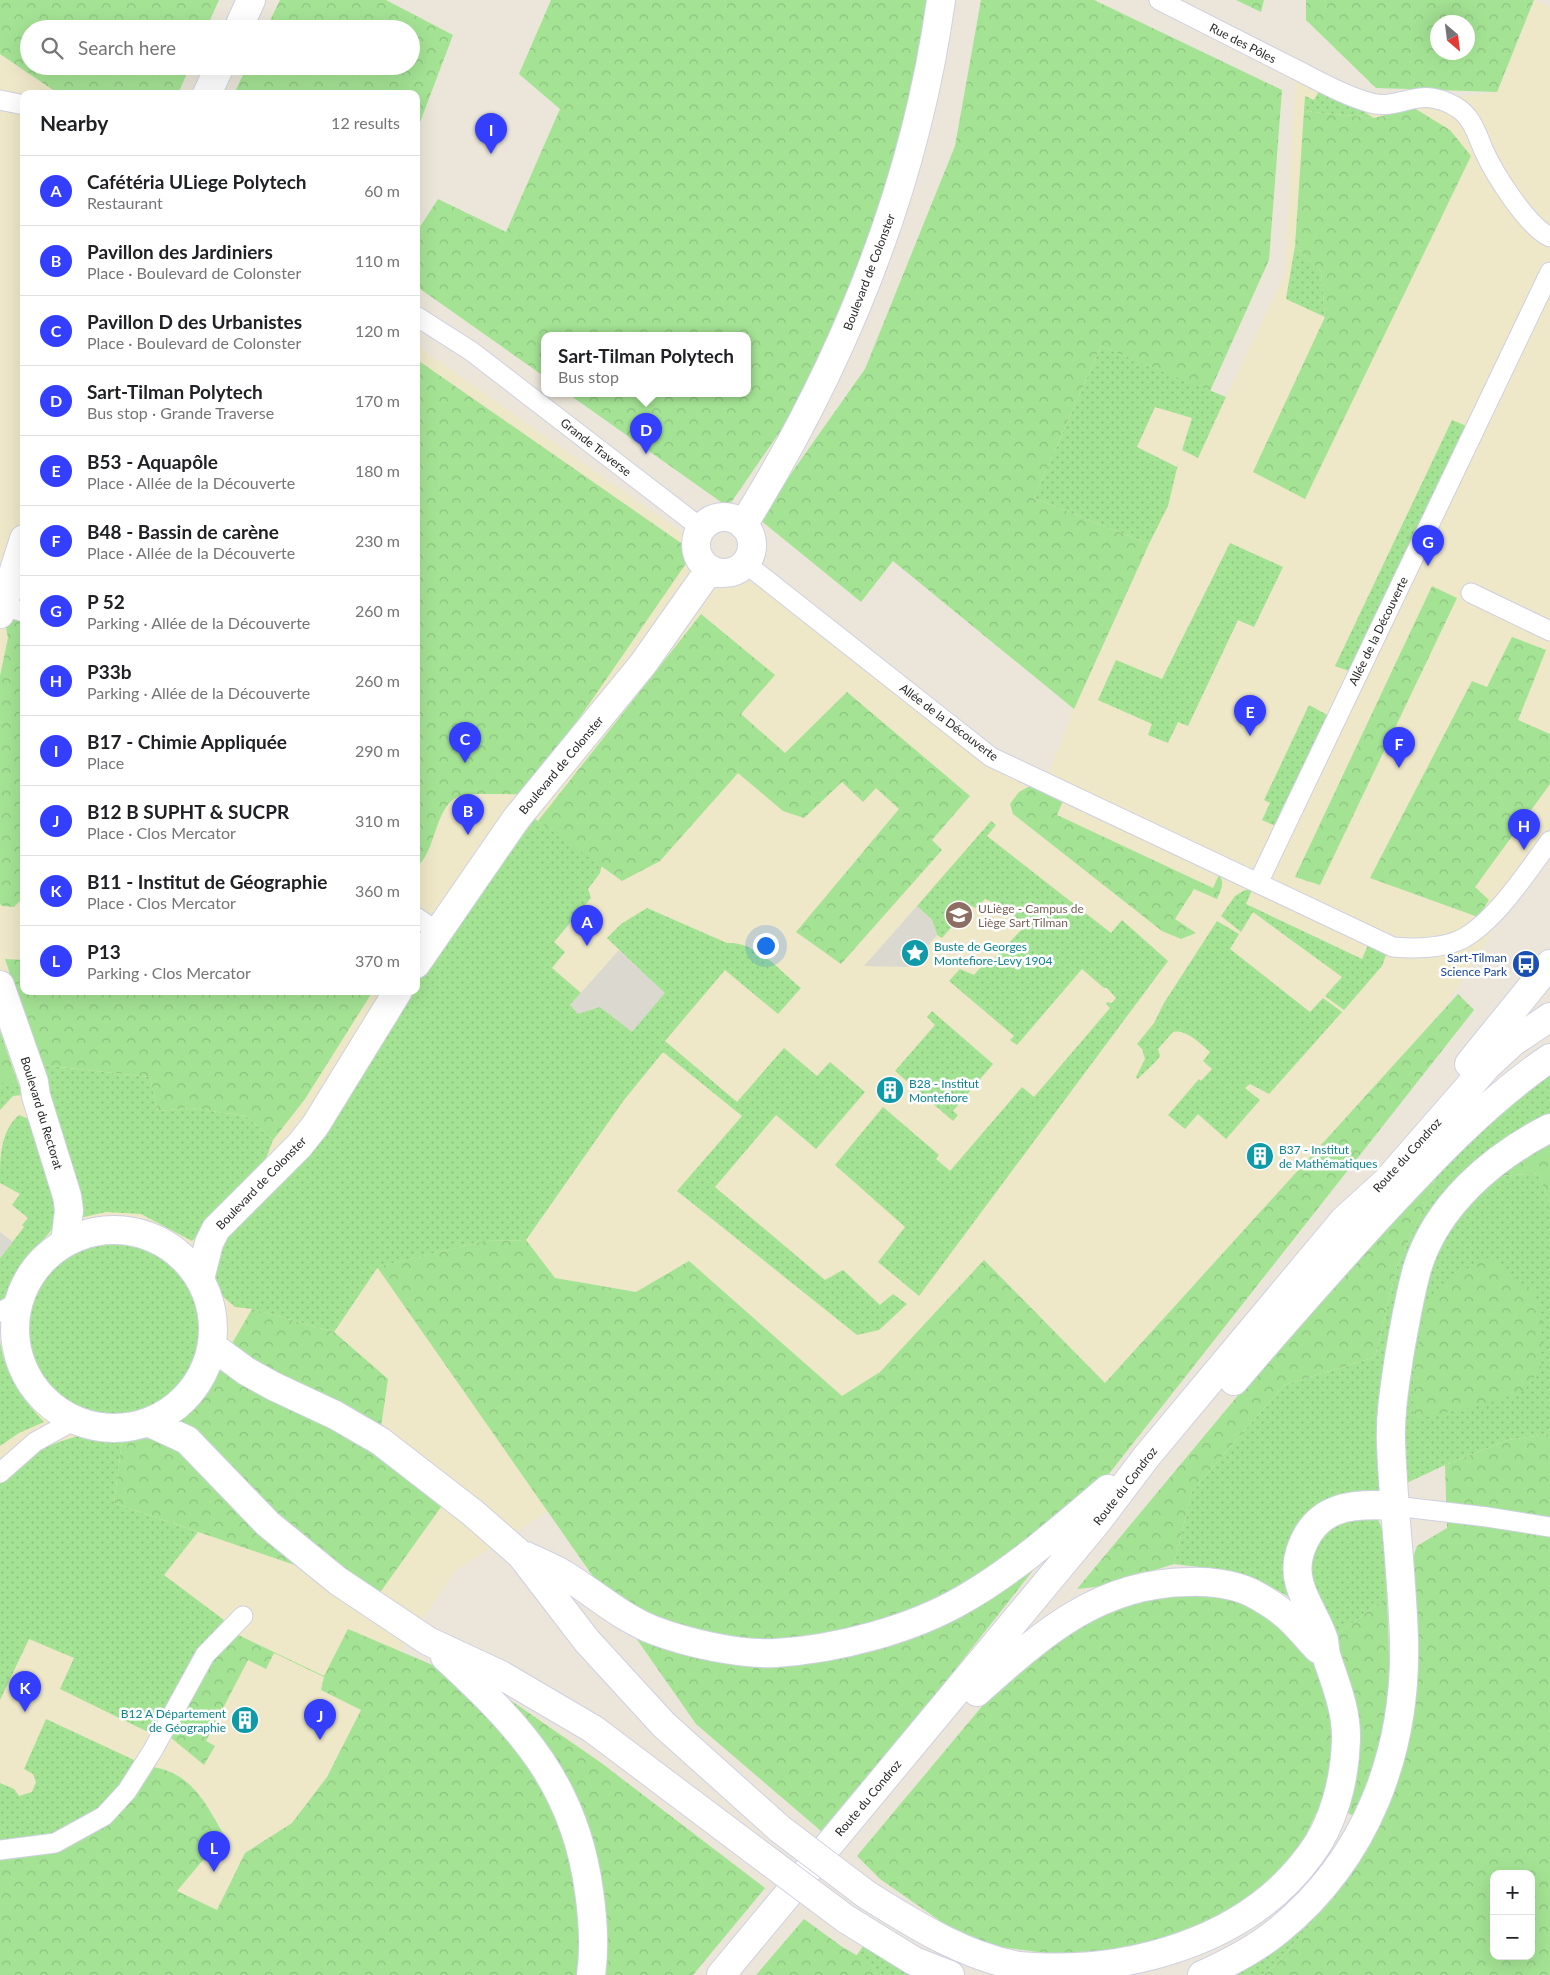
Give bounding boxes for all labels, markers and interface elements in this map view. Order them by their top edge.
north arrow [1430,15,1475,60]
search box [20,20,420,75]
street label: Rue des Pôles [1207,20,1279,66]
icon: search [38,34,66,62]
text: Search here [78,36,176,59]
text: Nearby [40,110,108,135]
text: 12 results [331,113,400,132]
pin: I [475,113,507,154]
text: Cafétéria ULiege Polytech [87,170,307,193]
text: A [50,181,62,200]
text: 60 m [364,181,400,200]
text: Restaurant [87,193,163,212]
street label: Boulevard de Colonster [840,211,898,332]
text: Pavillon des Jardiniers [87,240,273,263]
text: B [51,251,61,270]
text: 110 m [355,251,400,270]
text: Place · Boulevard de Colonster [87,263,301,282]
text: Pavillon D des Urbanistes [87,310,302,333]
text: C [51,321,61,340]
text: 120 m [355,321,400,340]
popup [541,332,751,397]
text: Place · Boulevard de Colonster [87,333,301,352]
text: Sart-Tilman Polytech [558,344,734,367]
text: Bus stop [558,367,619,386]
text: Sart-Tilman Polytech [87,380,263,403]
text: D [50,391,62,410]
text: 170 m [355,391,400,410]
text: Bus stop · Grande Traverse [87,403,274,422]
pin: D [630,413,662,454]
street label: Grande Traverse [558,415,634,479]
text: B53 - Aquapôle [87,450,218,473]
text: E [51,461,61,480]
text: 180 m [355,461,400,480]
text: Place · Allée de la Découverte [87,473,295,492]
text: B48 - Bassin de carène [87,520,279,543]
pin: G [1412,525,1444,566]
text: F [51,531,61,550]
text: 230 m [355,531,400,550]
text: Place · Allée de la Découverte [87,543,295,562]
street label: Allée de la Découverte [1345,574,1411,688]
text: P 52 [87,590,125,613]
text: G [50,601,62,620]
text: 260 m [355,601,400,620]
text: Parking · Allée de la Découverte [87,613,310,632]
text: P33b [87,660,132,683]
text: H [50,671,62,690]
text: 260 m [355,671,400,690]
street label: Allée de la Découverte [897,680,1001,764]
text: Parking · Allée de la Découverte [87,683,310,702]
pin: E [1234,695,1266,736]
street label: Boulevard de Colonster [516,712,607,817]
pin: C [449,722,481,763]
pin: F [1383,727,1415,768]
text: B17 - Chimie Appliquée [87,730,287,753]
text: I [54,741,58,760]
text: 290 m [355,741,400,760]
text: Place [87,753,124,772]
pin: B [452,794,484,835]
text: B12 B SUPHT & SUCPR [87,800,289,823]
pin: H [1508,809,1540,850]
text: J [53,811,59,830]
text: 310 m [355,811,400,830]
text: Place · Clos Mercator [87,823,236,842]
text: B11 - Institut de Géographie [87,870,327,893]
text: K [51,881,61,900]
text: 360 m [355,881,400,900]
text: Place · Clos Mercator [87,893,236,912]
school or university icon: ULiège - Campus de Liège Sart Tilman [944,900,974,930]
place label: ULiège - Campus de Liège Sart Tilman [978,901,1084,930]
pin: A [571,905,603,946]
your location [753,933,779,959]
place icon: Buste de Georges Montefiore-Levy 1904 [900,938,930,968]
place label: Buste de Georges Montefiore-Levy 1904 [934,939,1052,968]
text: P13 [87,940,121,963]
bus stop icon: Sart-Tilman Science Park [1511,949,1541,979]
place label: Sart-Tilman Science Park [1440,950,1508,979]
text: L [52,951,60,970]
text: 370 m [355,951,400,970]
text: Parking · Clos Mercator [87,963,251,982]
street label: Boulevard du Rectorat [18,1055,67,1172]
building icon: B28 - Institut Montefiore [875,1075,905,1105]
place label: B28 - Institut Montefiore [909,1076,980,1105]
street label: Route du Condroz [1370,1114,1445,1195]
street label: Boulevard de Colonster [213,1133,310,1233]
building icon: B37 - Institut de Mathématiques [1245,1141,1275,1171]
place label: B37 - Institut de Mathématiques [1279,1142,1377,1171]
street label: Route du Condroz [1090,1443,1161,1528]
pin: K [9,1671,41,1712]
pin: J [304,1699,336,1740]
building icon: B12 A Département de Géographie [230,1705,260,1735]
place label: B12 A Département de Géographie [121,1706,227,1735]
street label: Route du Condroz [832,1756,905,1839]
pin: L [198,1831,230,1872]
map controls [1490,1870,1535,1960]
button: + [1490,1870,1535,1915]
button: − [1490,1915,1535,1960]

